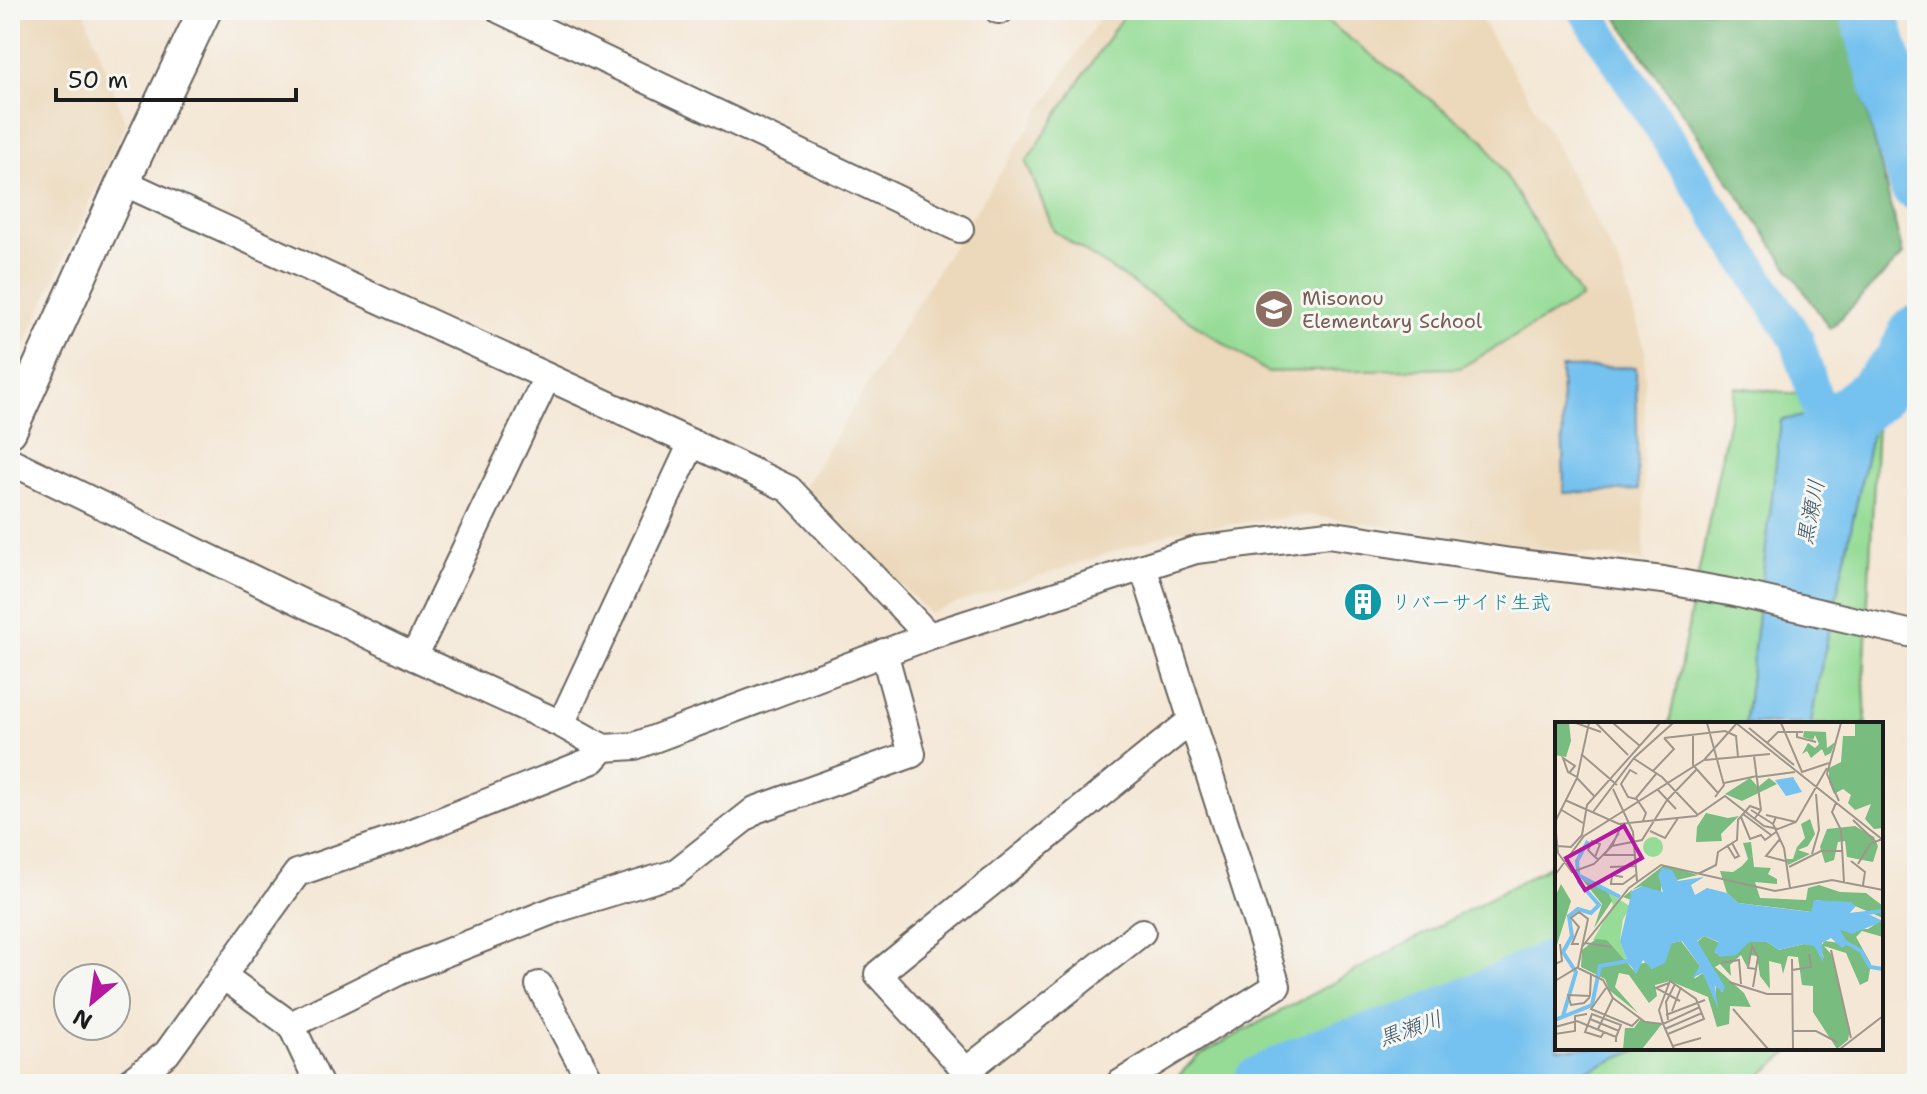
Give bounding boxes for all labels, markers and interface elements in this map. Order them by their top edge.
scale bar [56,52,296,102]
text: 50 m [68,64,128,96]
place label: Misonou Elementary School [1302,285,1482,334]
school or university icon: Misonou Elementary School [1253,288,1295,330]
water label: 黒瀬川 [1790,477,1831,547]
building icon: リバーサイド生武 [1342,581,1384,623]
place label: リバーサイド生武 [1391,589,1551,615]
inset map [1555,722,1883,1050]
north arrow [52,962,132,1042]
text: N [68,1002,97,1036]
water label: 黒瀬川 [1374,1004,1446,1053]

